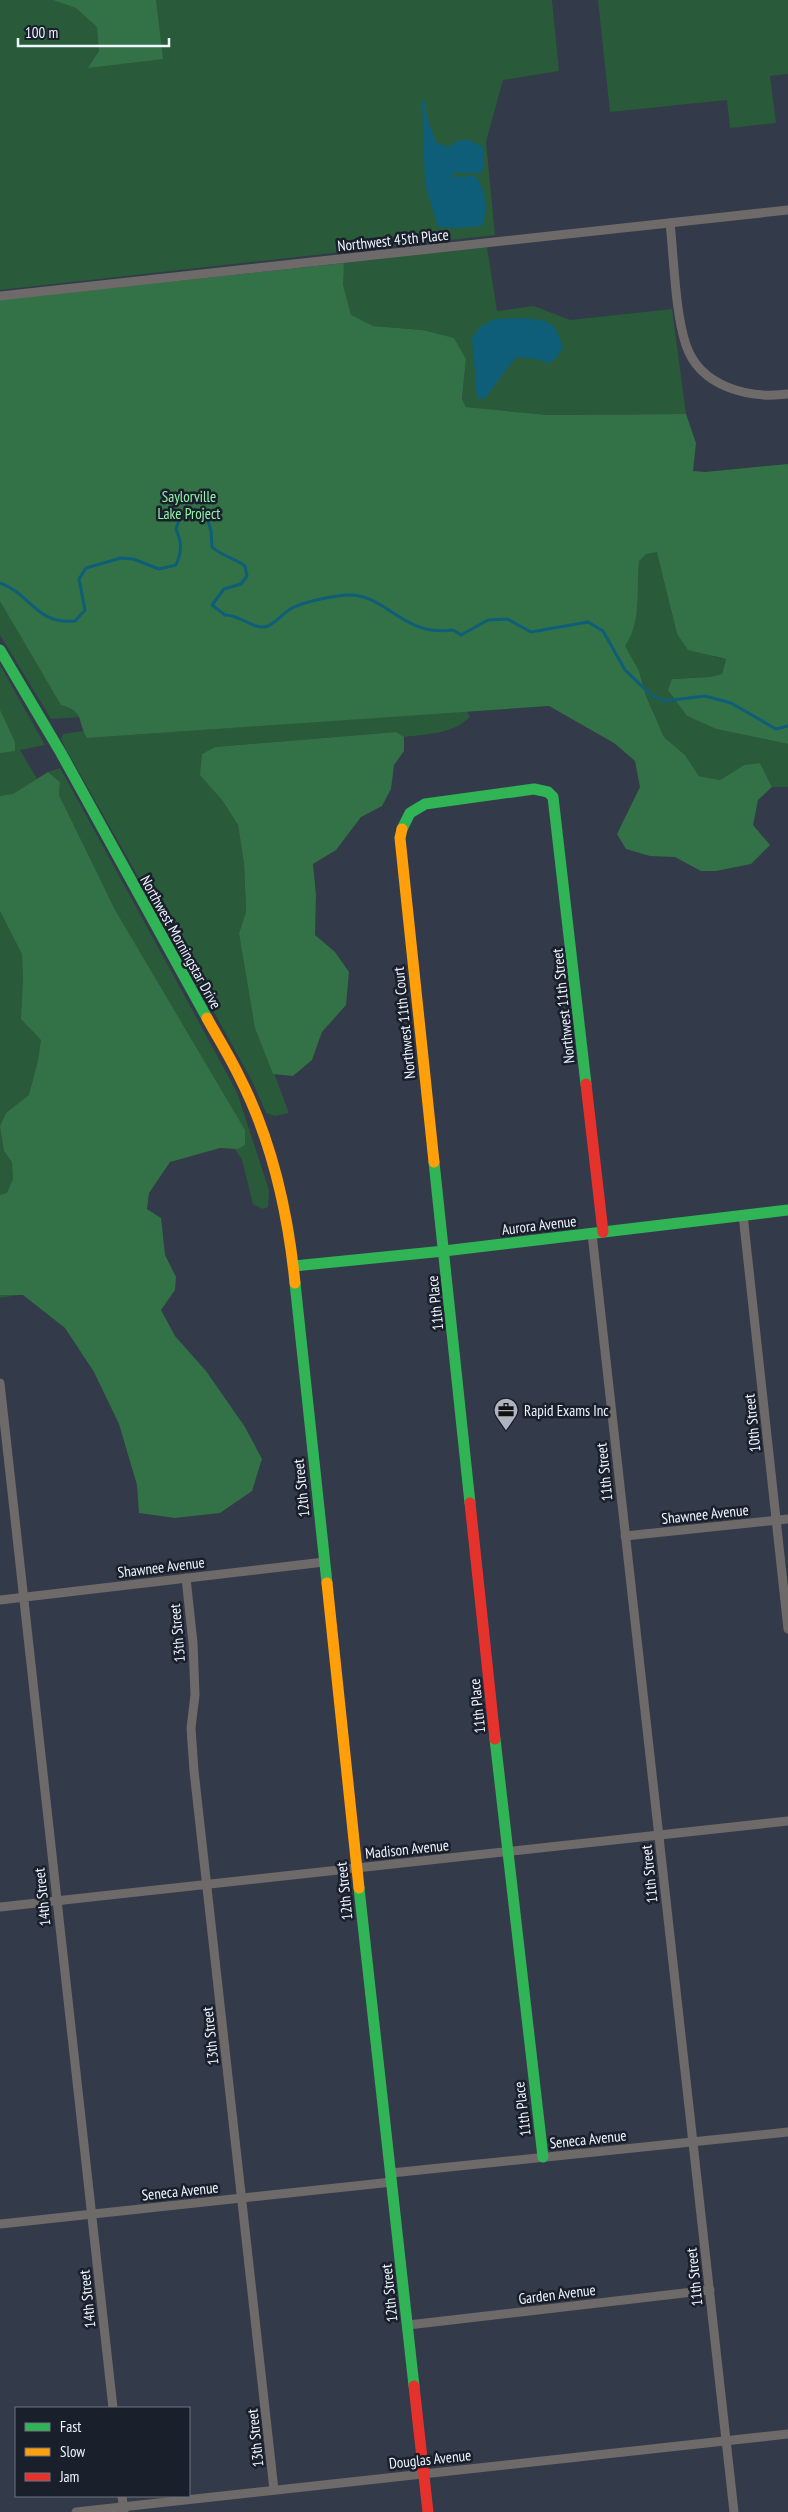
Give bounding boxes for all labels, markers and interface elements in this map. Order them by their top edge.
scale bar [18,15,169,47]
text: 100 m [25,23,58,42]
street label: Northwest 45th Place [336,225,450,255]
park label: Saylorville Lake Project [158,487,220,523]
street label: Northwest Morningstar Drive [136,872,226,1012]
street label: Northwest 11th Street [548,948,578,1064]
street label: Northwest 11th Court [389,966,419,1080]
street label: Aurora Avenue [501,1211,577,1239]
street label: 11th Place [423,1275,447,1331]
street label: 10th Street [739,1393,765,1453]
office icon: Rapid Exams Inc [493,1397,519,1431]
place label: Rapid Exams Inc [524,1401,609,1420]
street label: 11th Street [591,1442,617,1502]
street label: 12th Street [288,1458,314,1518]
street label: Shawnee Avenue [661,1500,749,1528]
street label: Shawnee Avenue [116,1552,206,1582]
street label: 13th Street [165,1603,189,1663]
street label: 11th Place [465,1678,489,1734]
street label: Madison Avenue [364,1835,450,1863]
street label: 11th Street [636,1844,662,1904]
street label: 12th Street [331,1861,357,1921]
street label: 14th Street [29,1867,55,1927]
street label: 13th Street [197,2006,223,2066]
street label: 11th Place [509,2081,535,2137]
street label: Seneca Avenue [549,2126,627,2152]
street label: Seneca Avenue [141,2178,219,2204]
street label: 11th Street [681,2247,707,2307]
street label: 12th Street [376,2263,402,2323]
street label: 14th Street [74,2269,100,2329]
street label: Garden Avenue [517,2280,597,2308]
legend [15,2407,190,2497]
street label: 13th Street [242,2408,268,2468]
text: Fast [60,2417,81,2436]
text: Slow [60,2442,85,2461]
street label: Douglas Avenue [388,2445,472,2473]
text: Jam [59,2467,79,2486]

